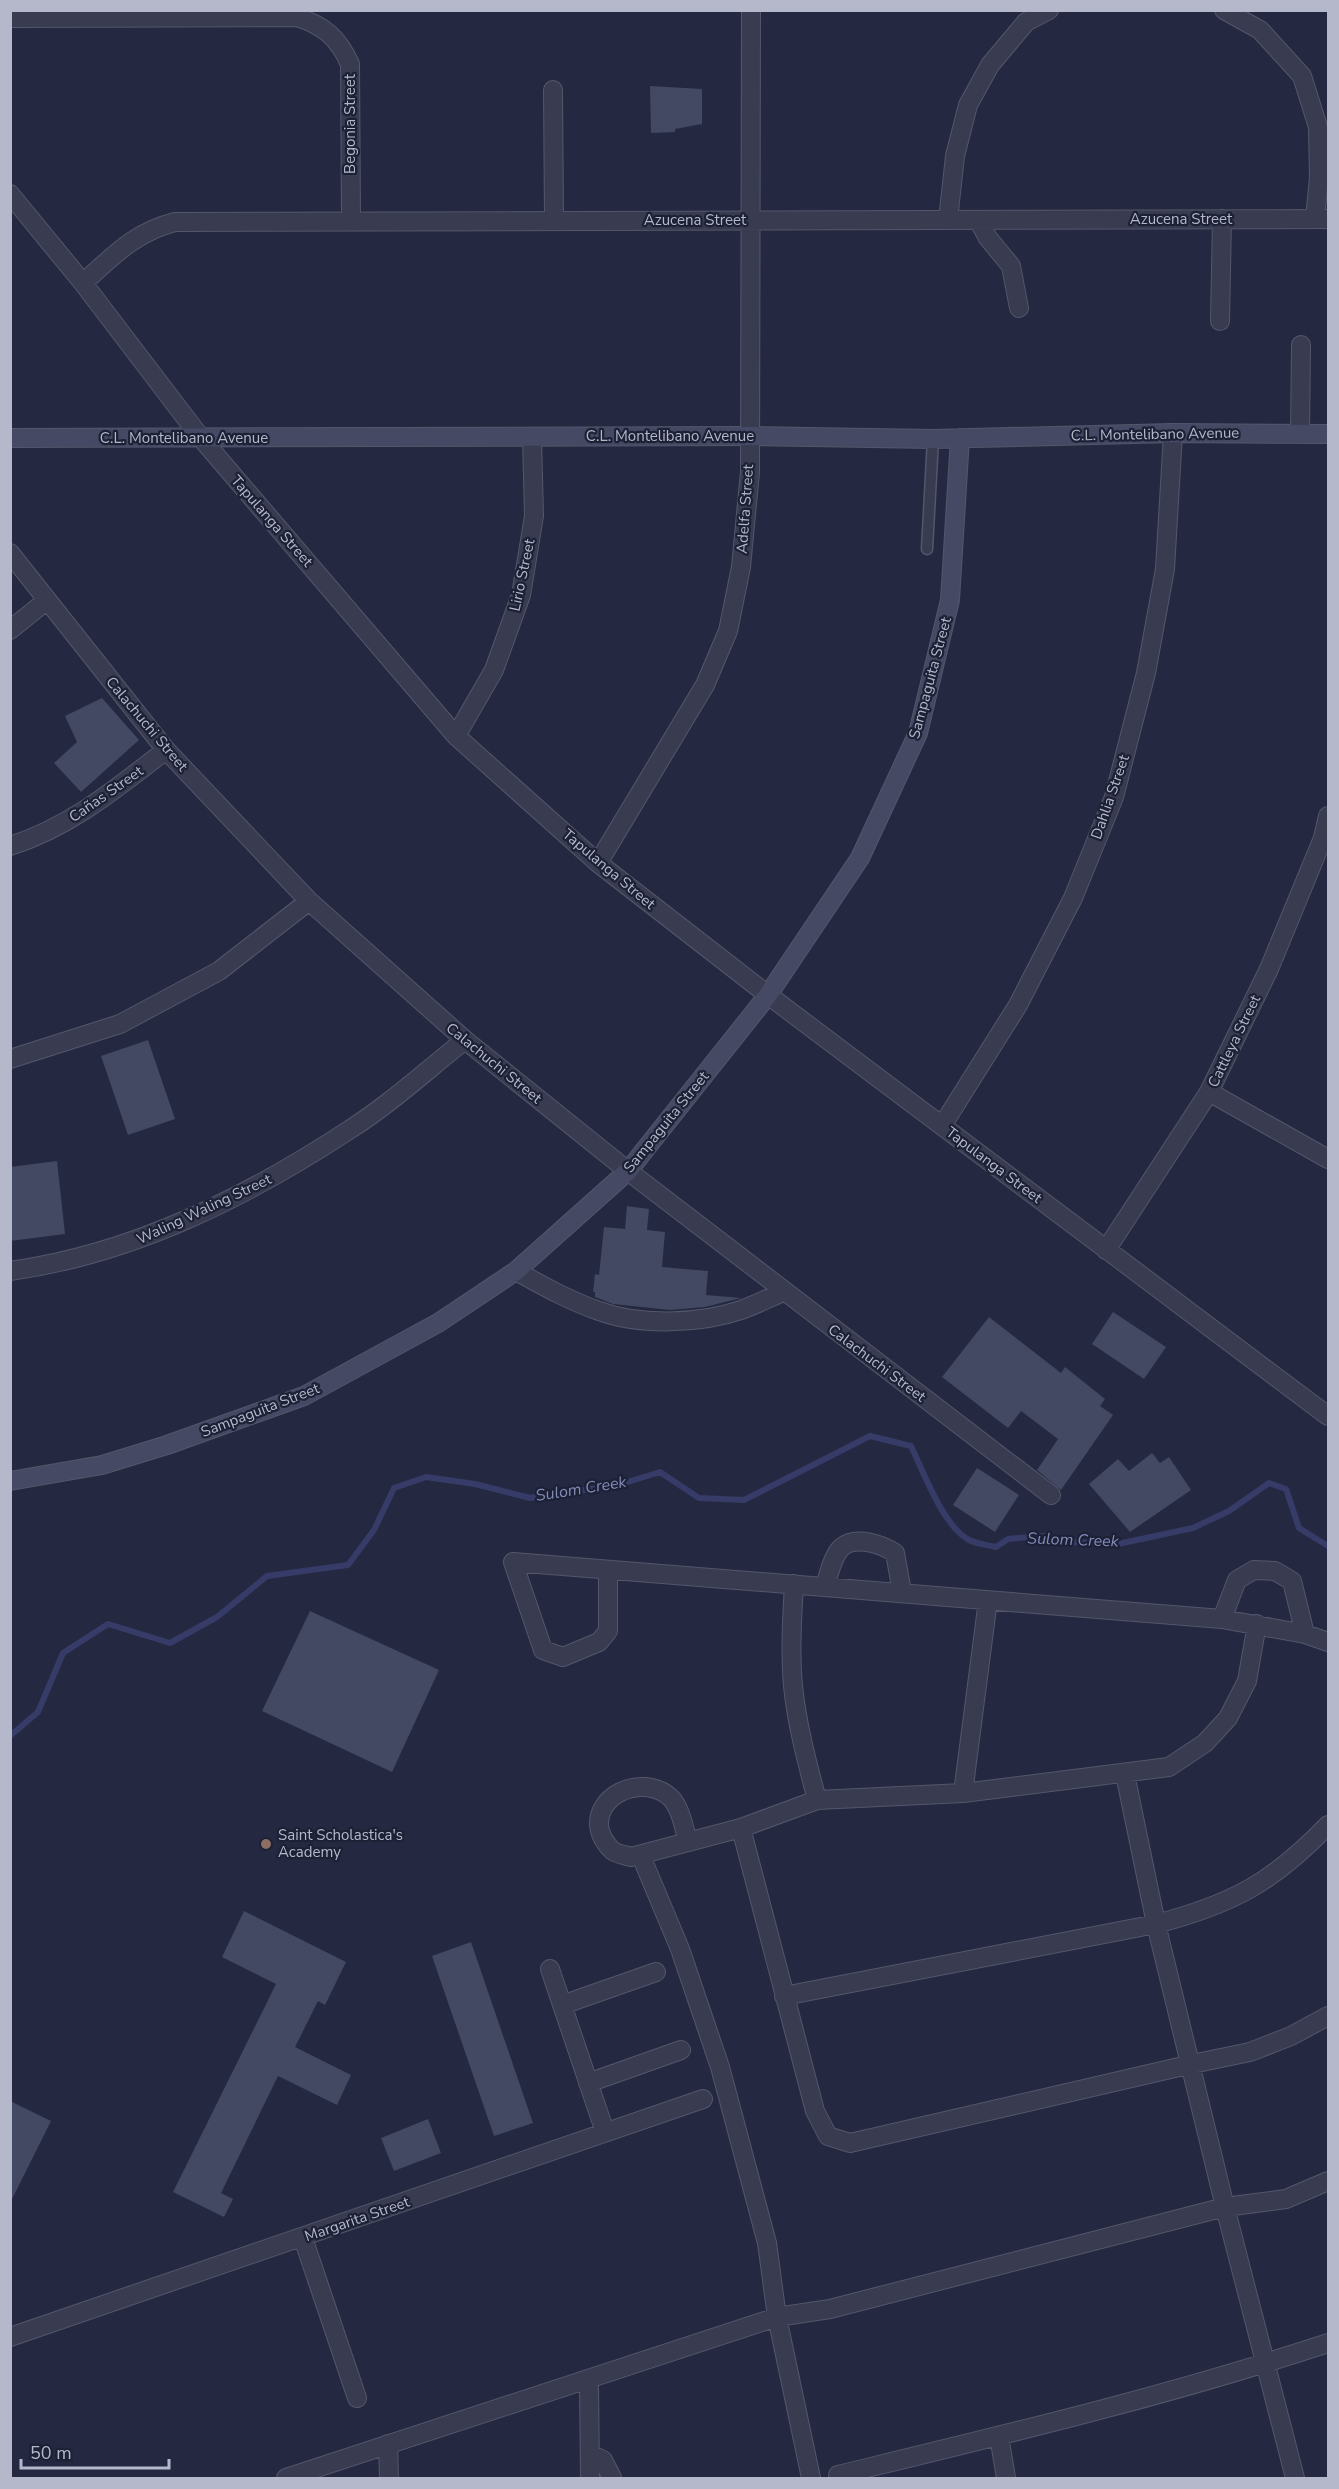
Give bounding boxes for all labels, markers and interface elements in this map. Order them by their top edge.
street label: Begonia Street [340,73,360,174]
street label: Azucena Street [1130,209,1233,229]
street label: Azucena Street [644,210,747,230]
street label: C.L. Montelibano Avenue [1071,423,1239,445]
street label: C.L. Montelibano Avenue [586,426,754,446]
street label: C.L. Montelibano Avenue [100,428,268,448]
street label: Adelfa Street [732,463,758,554]
street label: Tapulanga Street [227,471,318,572]
street label: Lirio Street [505,536,540,613]
street label: Sampaguita Street [904,614,956,741]
street label: Calachuchi Street [101,672,193,776]
street label: Dahlia Street [1086,751,1134,842]
street label: Cañas Street [65,761,148,827]
street label: Tapulanga Street [558,824,660,914]
street label: Cattleya Street [1203,991,1265,1091]
street label: Calachuchi Street [442,1018,547,1108]
street label: Sampaguita Street [619,1066,714,1177]
street label: Tapulanga Street [942,1122,1047,1208]
street label: Waling Waling Street [133,1169,275,1249]
street label: Calachuchi Street [824,1320,931,1407]
street label: Sampaguita Street [198,1378,323,1442]
water label: Sulom Creek [534,1471,629,1507]
water label: Sulom Creek [1027,1527,1120,1553]
place label: Saint Scholastica's Academy [278,1825,403,1862]
marker: Saint Scholastica's Academy [259,1837,273,1851]
street label: Margarita Street [302,2191,413,2246]
scale bar [21,2432,170,2470]
text: 50 m [30,2441,72,2465]

